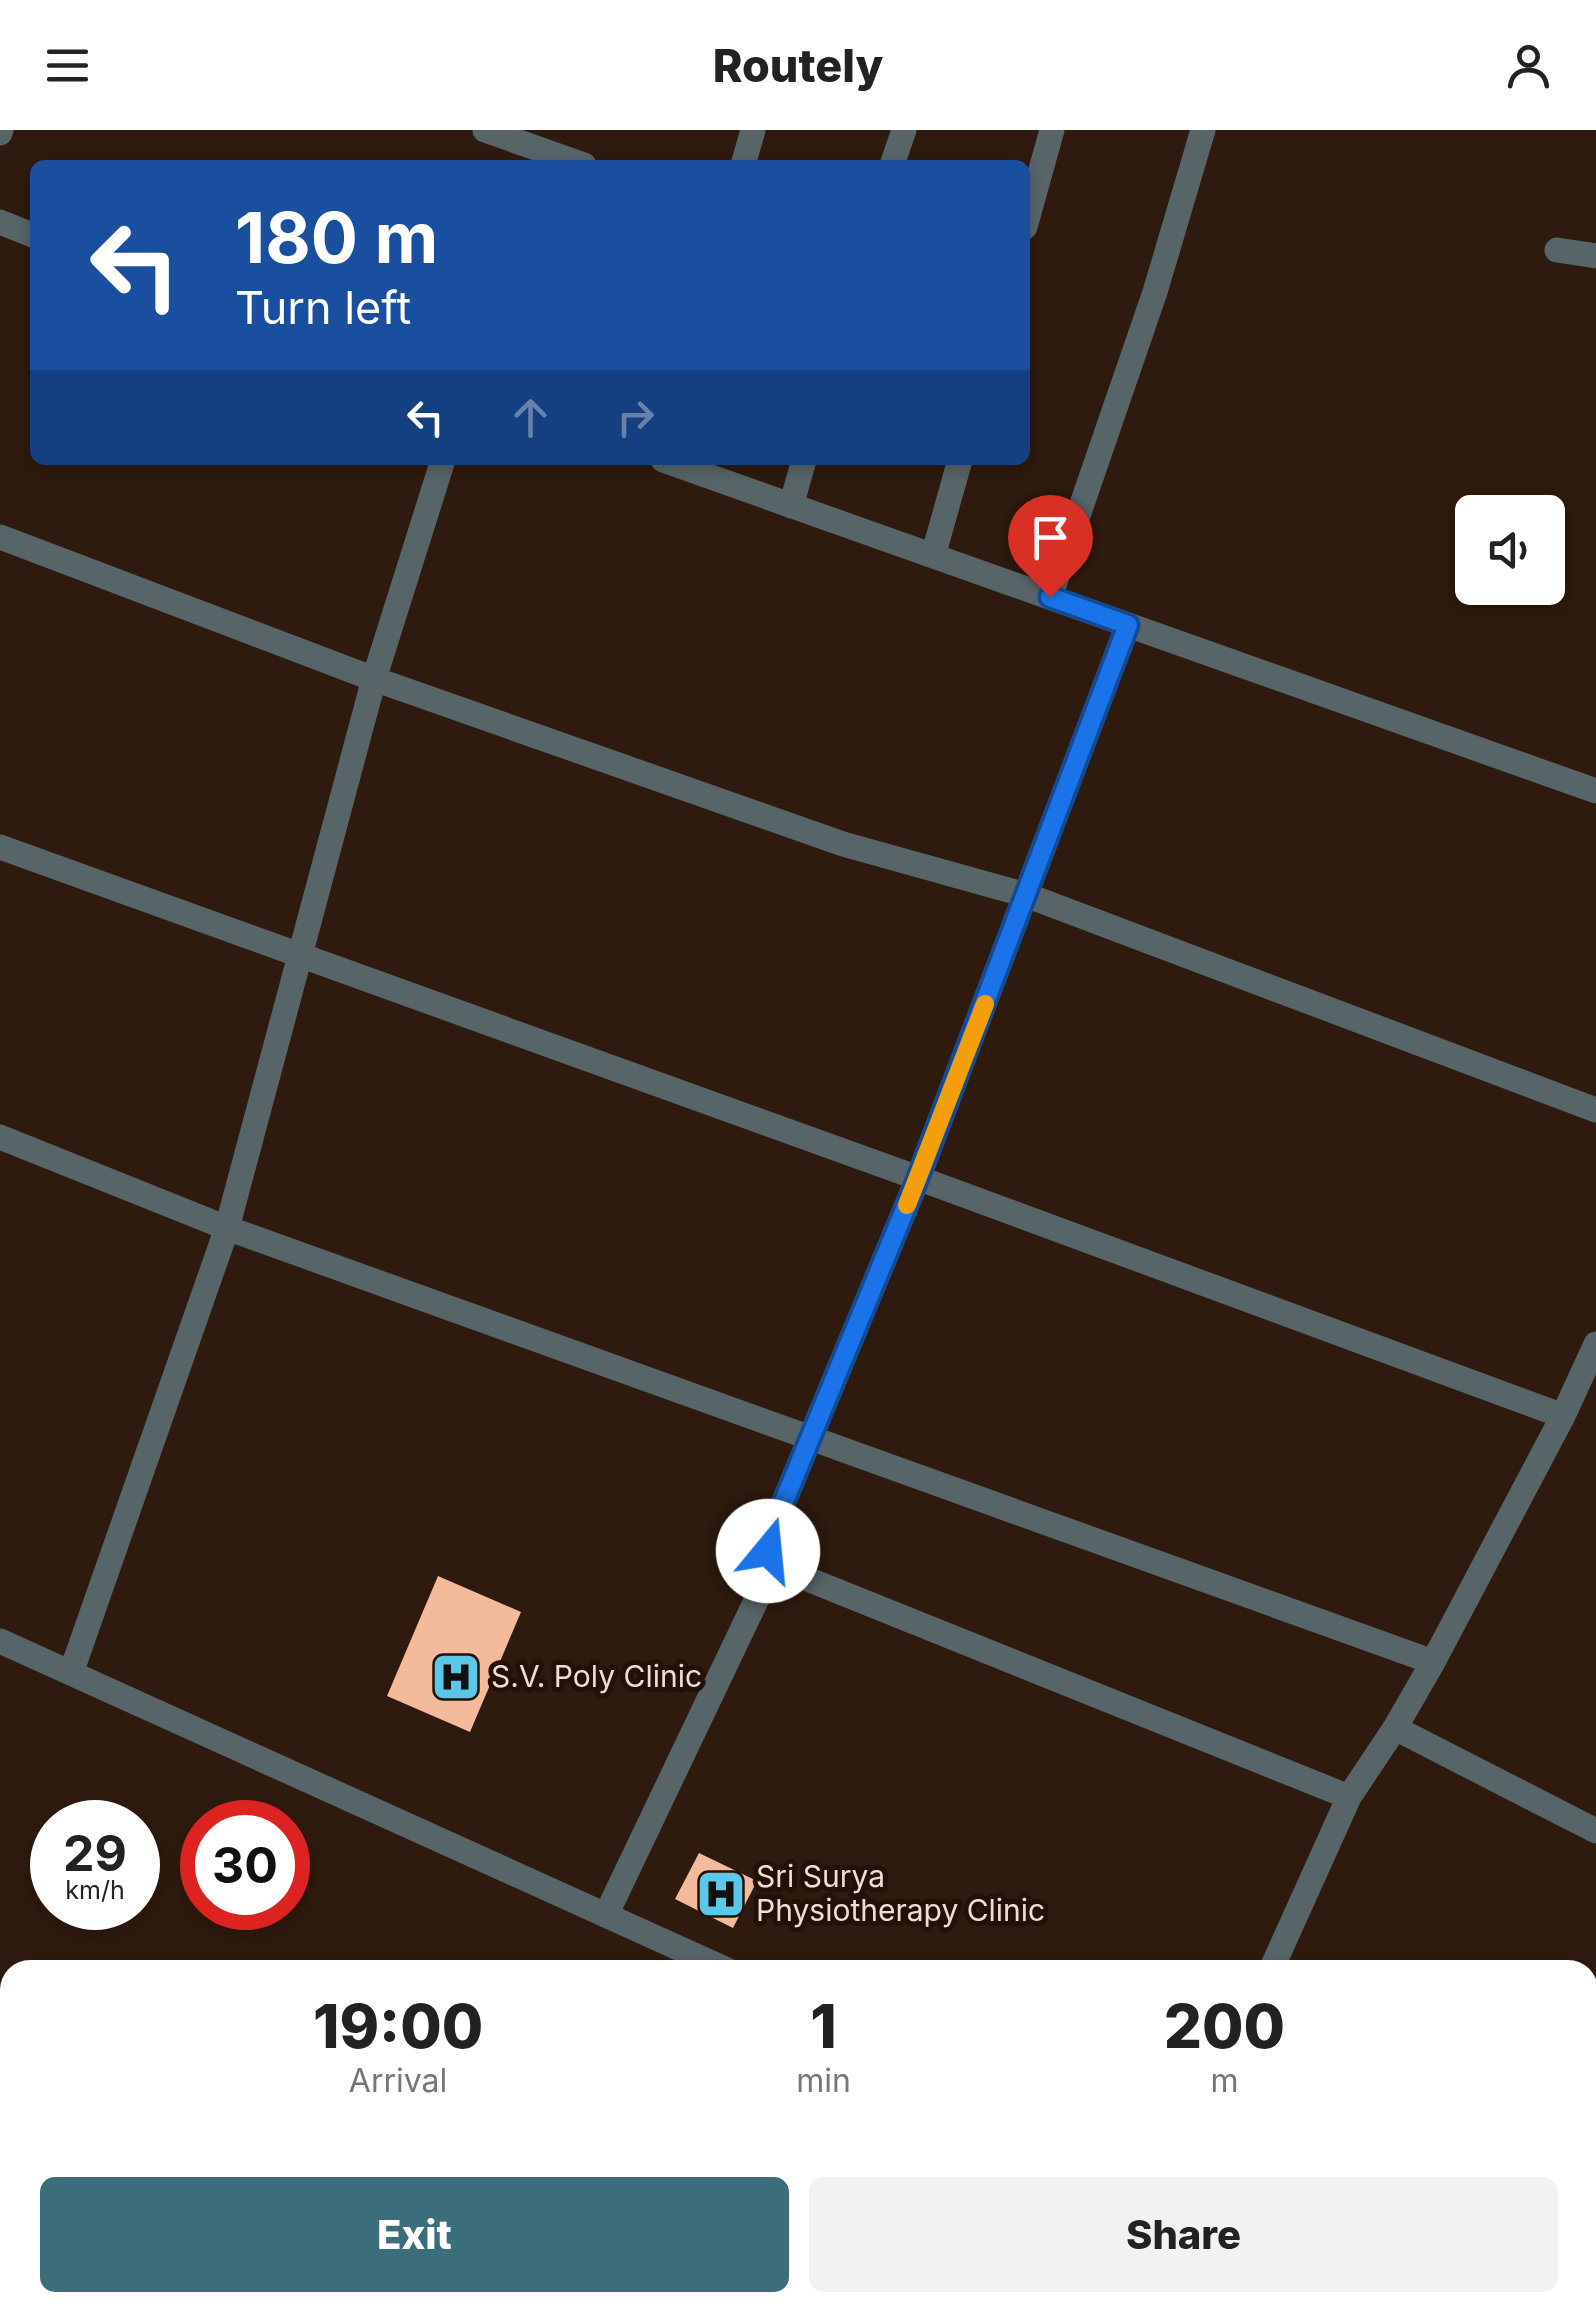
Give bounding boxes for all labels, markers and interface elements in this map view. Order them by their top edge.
icon: menu [40,38,95,93]
text: Routely [713,38,883,93]
icon: person [1501,38,1556,93]
text: 180 m [235,195,438,280]
icon: left [70,200,200,330]
text: Turn left [235,280,411,335]
icon: left [398,390,453,445]
icon: ahead [503,390,558,445]
icon: right [608,390,663,445]
pin [1008,495,1093,598]
map controls [1455,495,1565,605]
button: sound [1455,495,1565,605]
icon: arrive [1023,510,1078,565]
position arrow [716,1499,820,1603]
hospital icon: S.V. Poly Clinic [430,1651,482,1703]
place label: S.V. Poly Clinic [491,1658,702,1694]
speed limit sign: 30 [180,1800,310,1930]
text: 29 [63,1823,127,1883]
place label: Sri Surya Physiotherapy Clinic [756,1858,1045,1928]
hospital icon: Sri Surya Physiotherapy Clinic [695,1868,747,1920]
text: km/h [65,1875,125,1905]
text: 19:00 [313,1990,483,2062]
text: 1 [810,1990,837,2062]
text: 200 [1164,1990,1285,2062]
text: Arrival [349,2061,447,2100]
text: min [796,2061,851,2100]
text: m [1210,2061,1238,2100]
button: Exit [40,2177,789,2292]
button: Share [809,2177,1558,2292]

